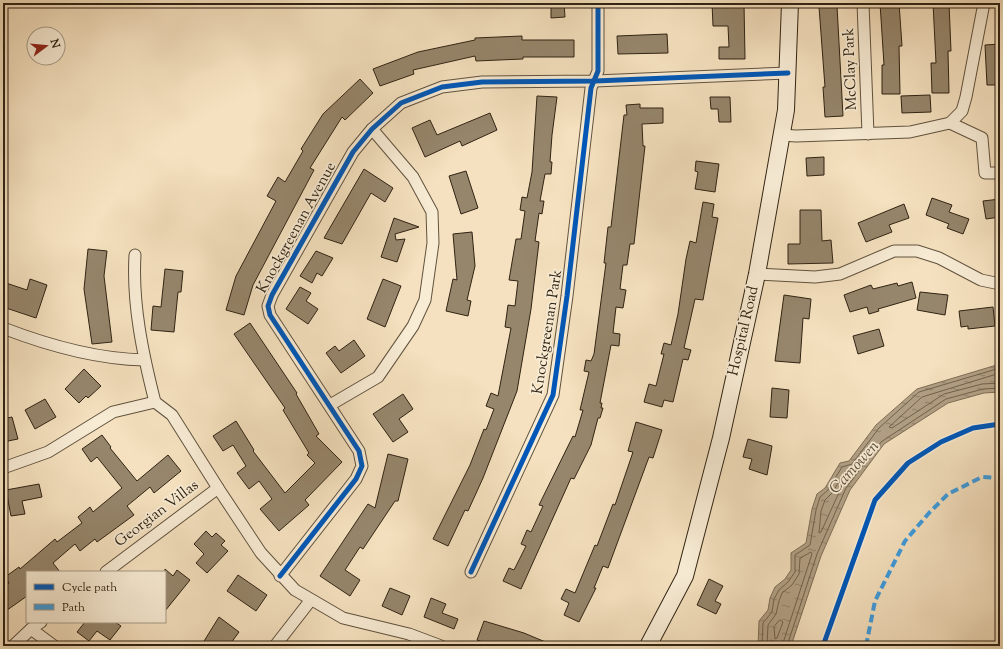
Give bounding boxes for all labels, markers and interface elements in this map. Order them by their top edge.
north arrow [26,26,66,66]
street label: McClay Park [839,27,863,111]
text: N [45,36,64,50]
street label: Knockgreenan Avenue [252,159,342,297]
street label: Knockgreenan Park [528,268,568,396]
street label: Hospital Road [723,283,765,378]
water label: Camowen [825,436,886,500]
street label: Georgian Villas [111,475,203,553]
legend [26,571,166,623]
text: Cycle path [62,579,117,597]
text: Path [62,599,85,617]

